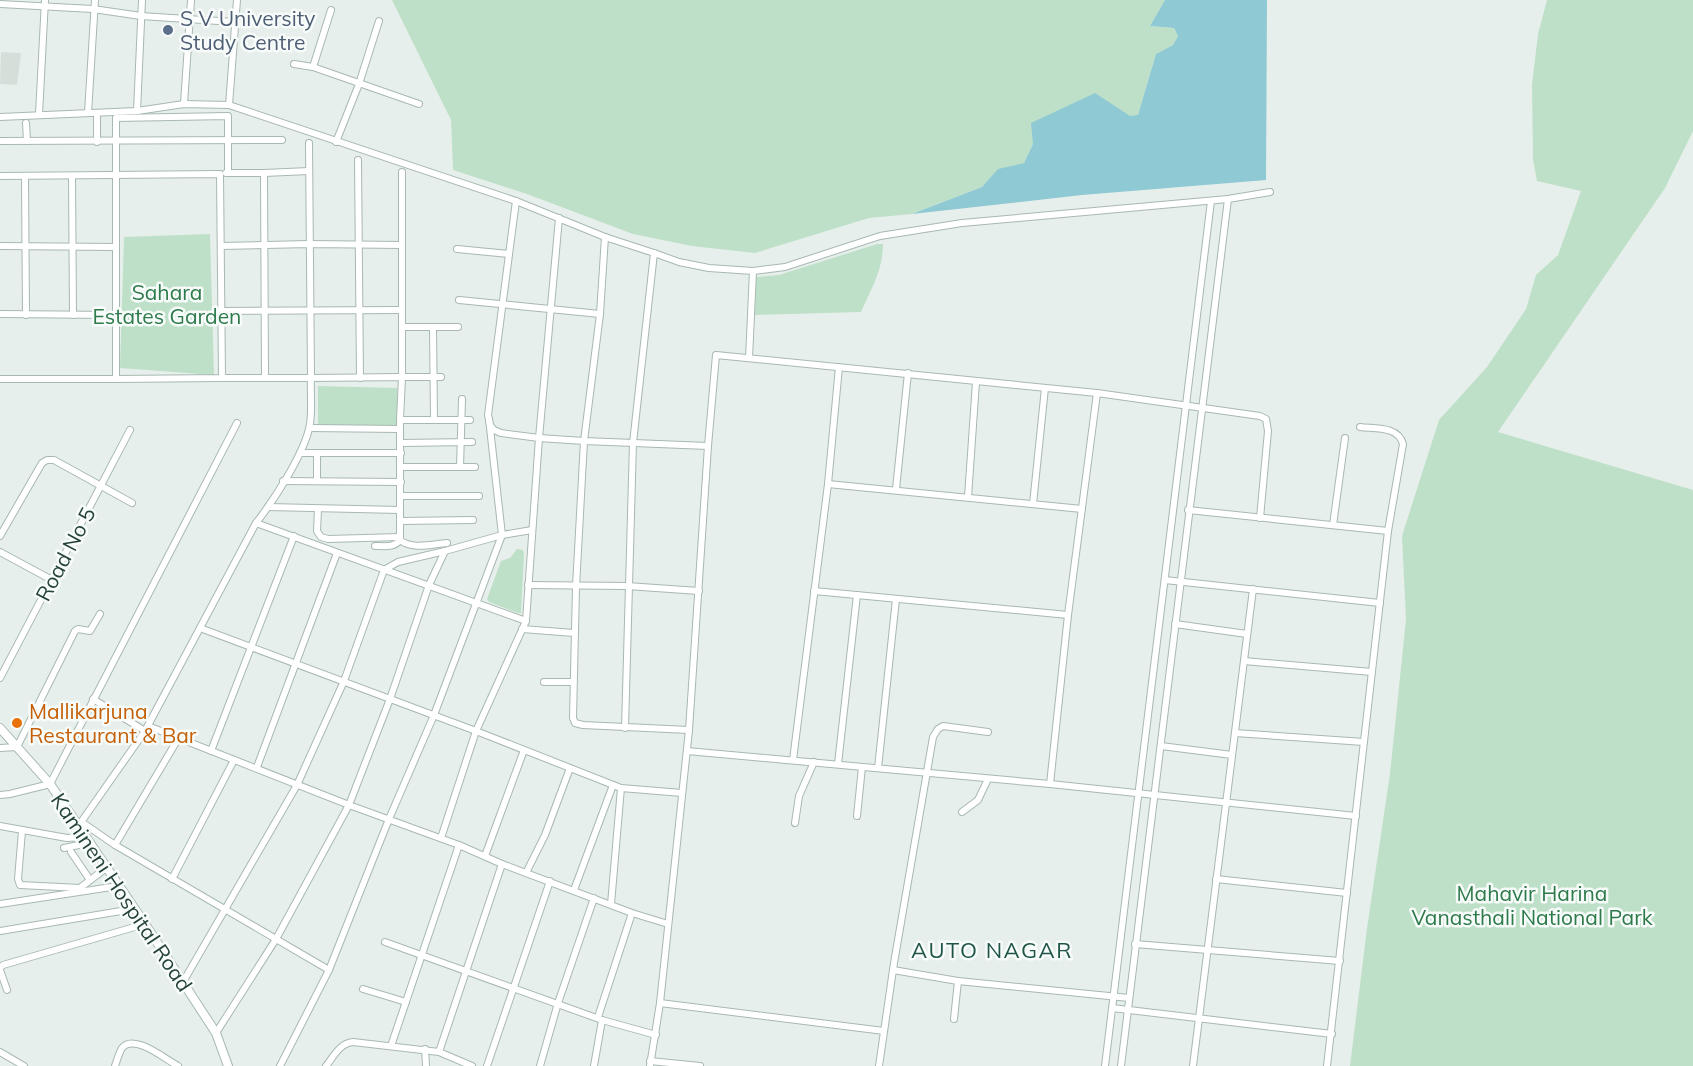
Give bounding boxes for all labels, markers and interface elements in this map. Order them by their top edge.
place label: S V University Study Centre [180,5,315,55]
marker: S V University Study Centre [161,23,175,37]
park label: Sahara Estates Garden [93,279,241,329]
street label: Road No 5 [29,503,101,605]
place label: Mallikarjuna Restaurant & Bar [29,698,197,748]
marker: Mallikarjuna Restaurant & Bar [10,716,24,730]
street label: Kamineni Hospital Road [46,788,198,996]
park label: Mahavir Harina Vanasthali National Park [1411,880,1653,930]
district label: AUTO NAGAR [911,936,1073,964]

